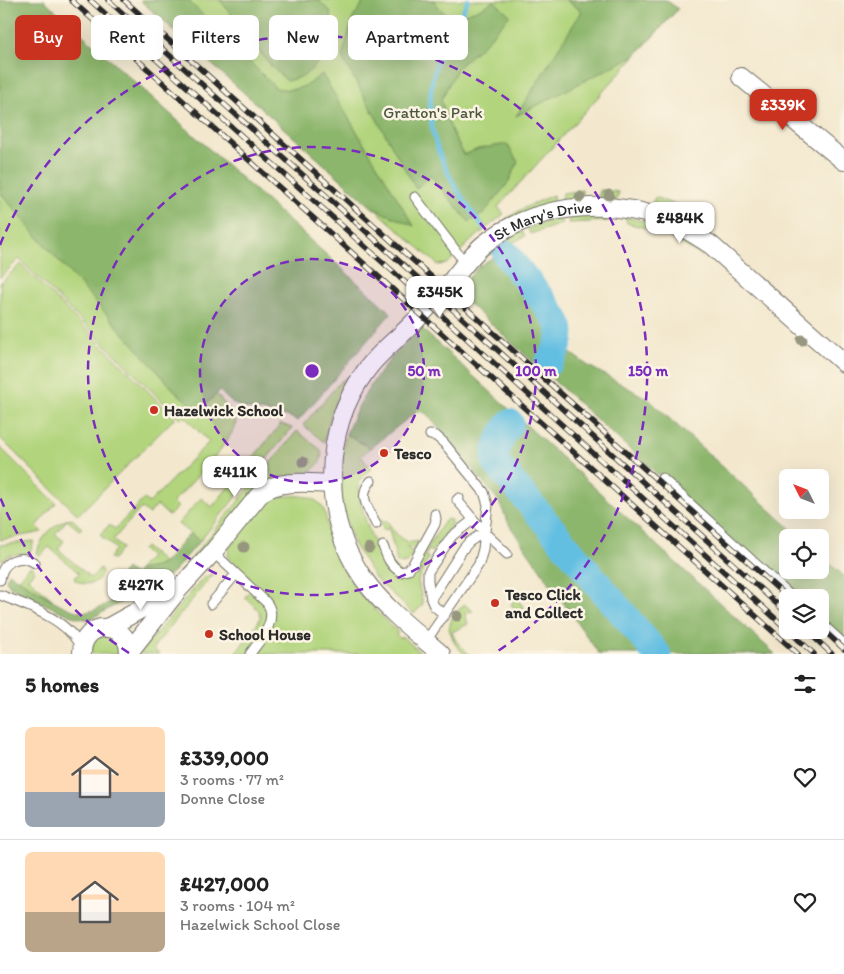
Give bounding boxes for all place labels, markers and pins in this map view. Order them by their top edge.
pin: £339K [748,88,818,131]
pin: £484K [645,202,715,244]
pin: £345K [405,276,475,318]
centre of rings [303,362,321,380]
place label: Hazelwick School [164,401,284,420]
marker: Hazelwick School [148,404,160,416]
place label: Tesco [393,444,432,463]
marker: Tesco [378,447,390,459]
pin: £411K [200,456,270,498]
pin: £427K [106,568,176,611]
place label: Tesco Click and Collect [504,585,583,622]
marker: Tesco Click and Collect [489,597,501,609]
place label: School House [219,625,311,644]
marker: School House [203,628,215,640]

